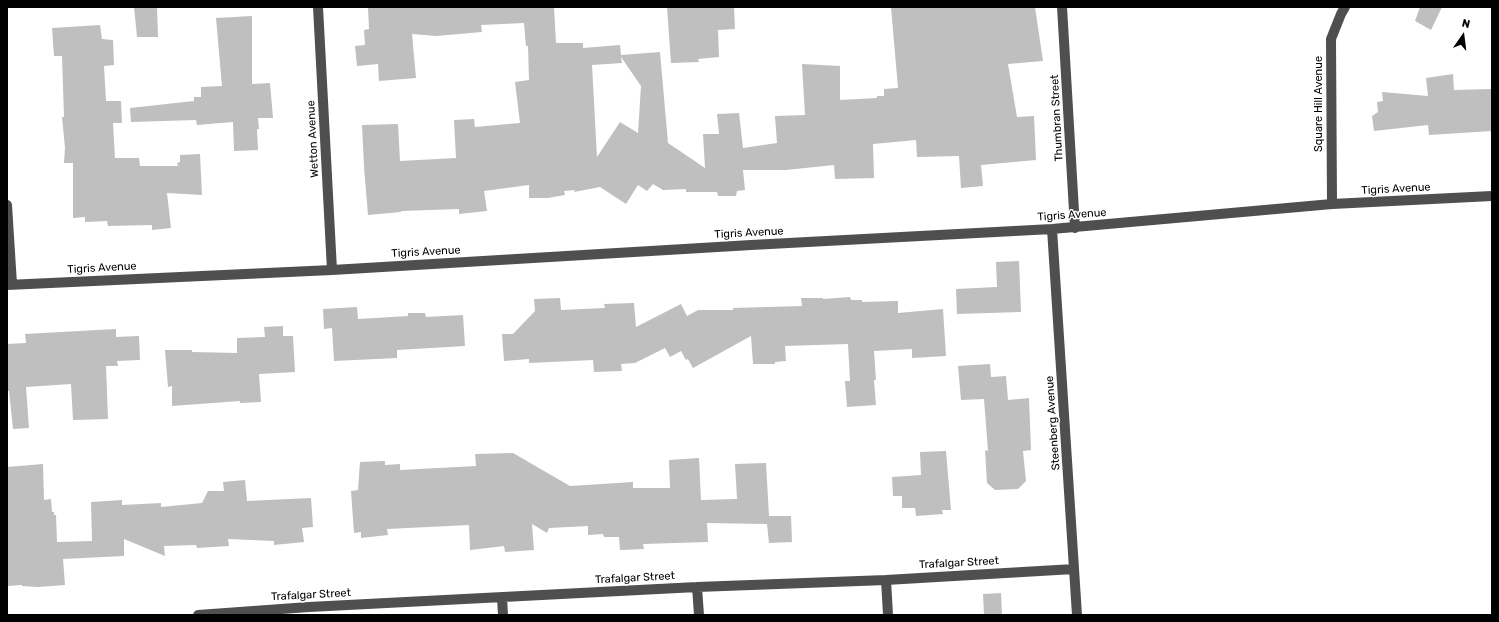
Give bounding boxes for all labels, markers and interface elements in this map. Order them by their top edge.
north arrow [1443,16,1483,56]
text: N [1461,17,1471,31]
street label: Square Hill Avenue [1312,56,1326,152]
street label: Thumbran Street [1048,74,1066,162]
street label: Wetton Avenue [304,100,322,178]
street label: Tigris Avenue [1361,181,1431,197]
street label: Tigris Avenue [1037,206,1107,224]
street label: Tigris Avenue [714,225,784,241]
street label: Tigris Avenue [391,244,461,260]
street label: Tigris Avenue [67,260,137,276]
street label: Steenberg Avenue [1043,375,1063,471]
street label: Trafalgar Street [919,554,999,572]
street label: Trafalgar Street [595,569,675,587]
street label: Trafalgar Street [271,586,351,604]

